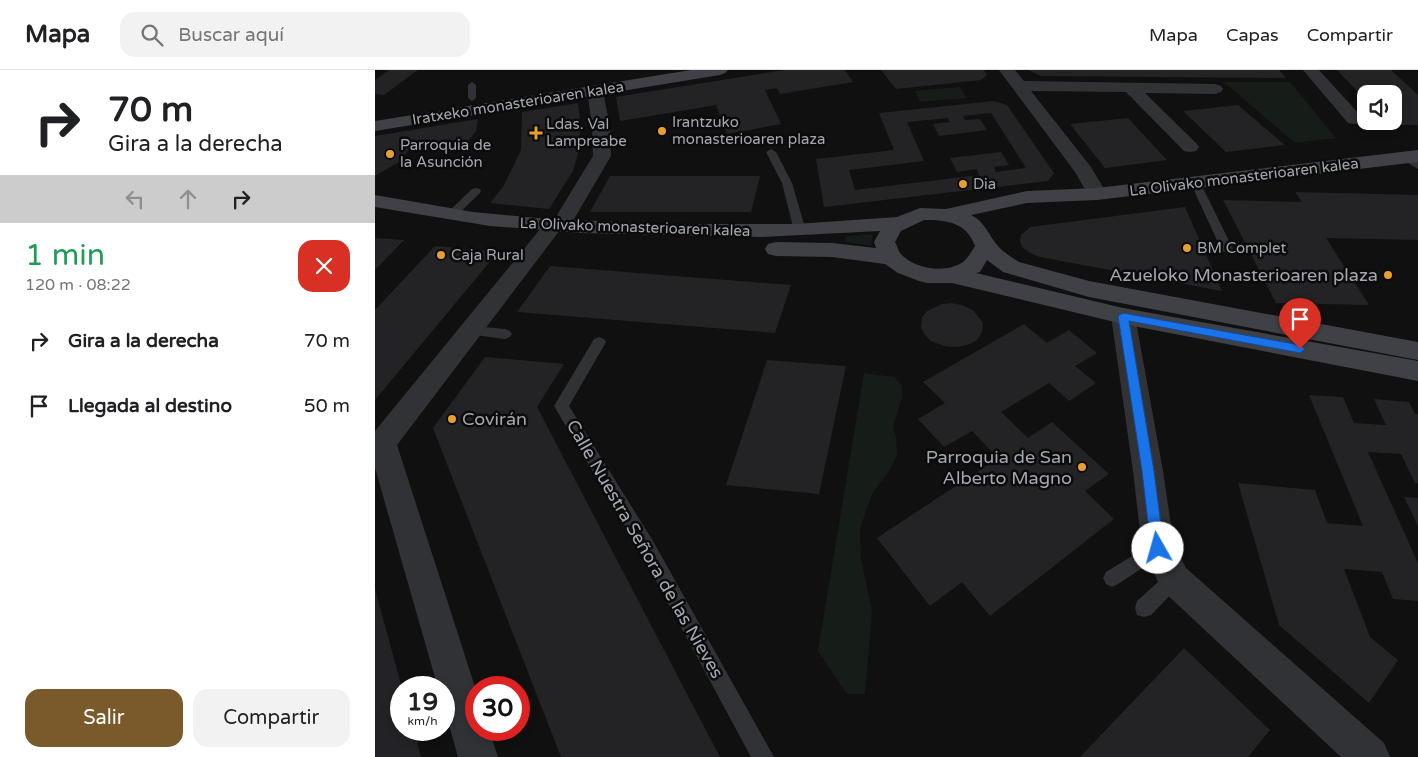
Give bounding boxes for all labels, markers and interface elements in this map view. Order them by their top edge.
search box [120,12,470,57]
text: Mapa [25,20,90,49]
icon: search [138,21,166,49]
text: Buscar aquí [178,24,284,46]
text: Mapa [1149,24,1198,46]
text: Capas [1226,24,1279,46]
text: Compartir [1307,24,1393,46]
street label: Iratxeko monasterioaren kalea [411,77,625,129]
map controls [1357,85,1402,130]
button: sound [1357,85,1402,130]
text: 70 m [108,89,193,131]
icon: right [25,90,90,155]
place label: Irantzuko monasterioaren plaza [672,113,825,148]
place label: Ldas. Val Lampreabe [546,115,627,150]
marker: Irantzuko monasterioaren plaza [656,125,668,137]
marker: Ldas. Val Lampreabe [530,127,542,139]
text: Gira a la derecha [108,131,283,157]
place label: Parroquia de la Asunción [400,136,491,171]
marker: Parroquia de la Asunción [384,148,396,160]
street label: La Olivako monasterioaren kalea [1128,154,1360,200]
place label: Dia [973,175,996,193]
marker: Dia [957,178,969,190]
icon: left [121,185,149,213]
icon: ahead [174,185,202,213]
icon: right [227,185,255,213]
street label: La Olivako monasterioaren kalea [519,214,751,240]
text: 1 min [25,237,105,274]
place label: BM Complet [1197,239,1287,257]
button: close [298,240,350,292]
marker: BM Complet [1181,242,1193,254]
place label: Caja Rural [451,246,524,264]
marker: Caja Rural [435,249,447,261]
place label: Azueloko Monasterioaren plaza [1109,264,1378,286]
marker: Azueloko Monasterioaren plaza [1382,269,1394,281]
text: 120 m · 08:22 [25,275,131,295]
pin [1279,298,1321,349]
icon: arrive [1286,305,1314,333]
icon: right [25,327,53,355]
text: Gira a la derecha [68,330,219,352]
text: 70 m [304,330,350,352]
icon: arrive [25,392,53,420]
text: Llegada al destino [68,395,232,417]
text: 50 m [304,395,350,417]
place label: Covirán [462,408,527,430]
marker: Covirán [446,413,458,425]
street label: Calle Nuestra Señora de las Nieves [562,416,728,682]
place label: Parroquia de San Alberto Magno [926,446,1072,489]
marker: Parroquia de San Alberto Magno [1076,461,1088,473]
position arrow [1131,521,1183,573]
speed limit sign: 30 [465,676,530,741]
text: 19 [407,687,438,717]
button: Salir [25,689,183,747]
button: Compartir [193,689,350,747]
text: km/h [407,714,438,728]

